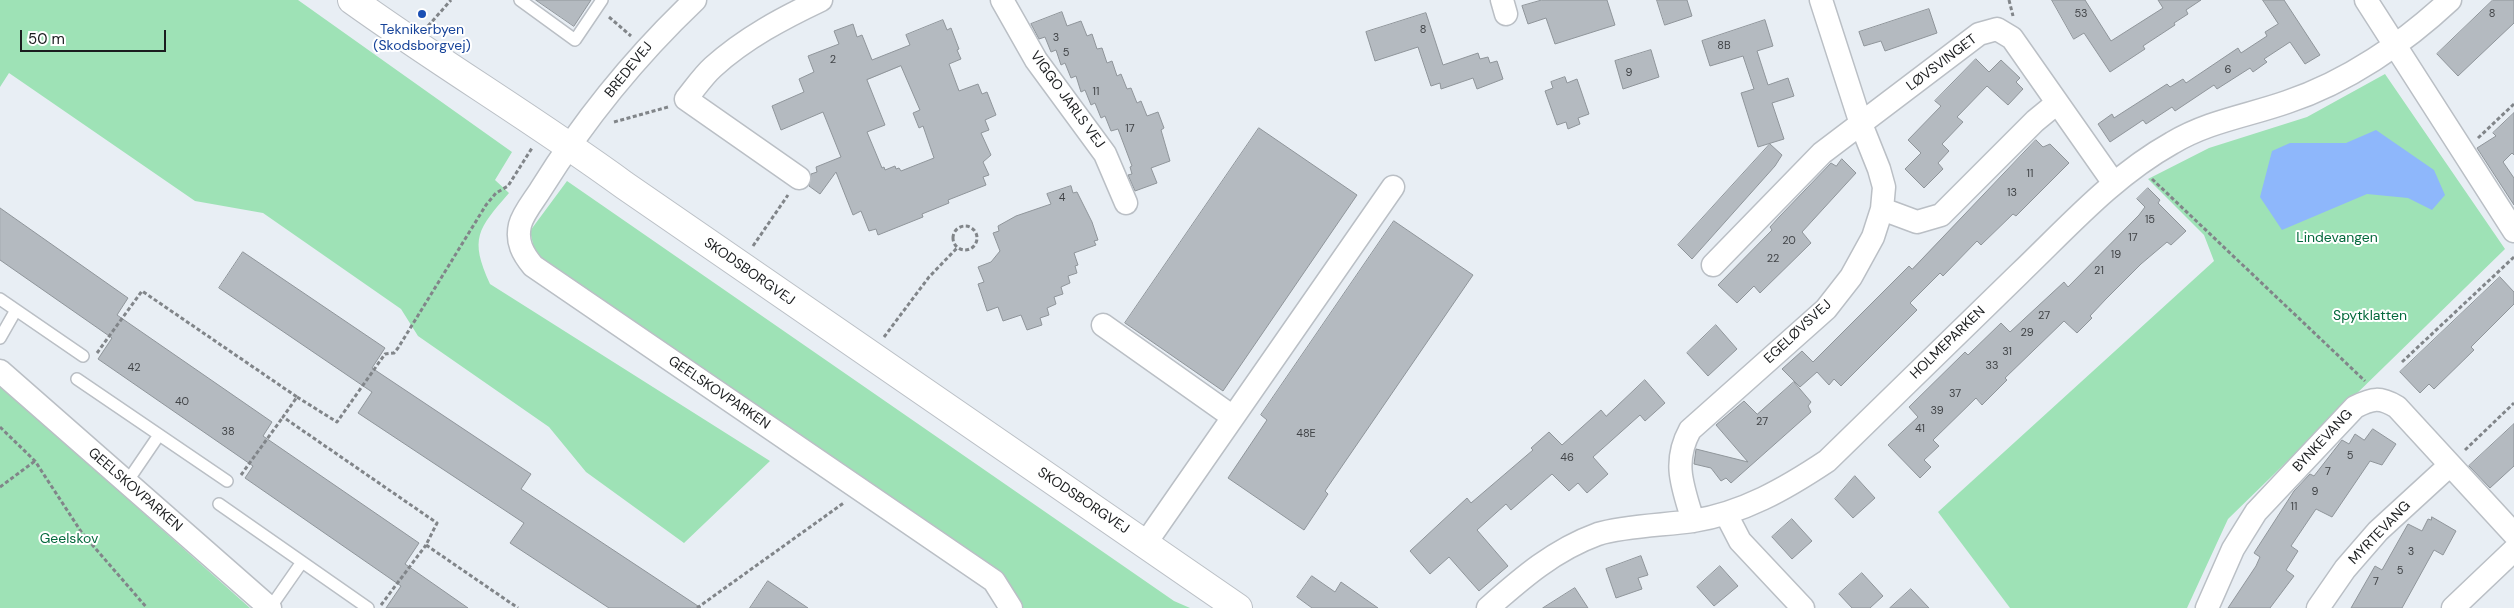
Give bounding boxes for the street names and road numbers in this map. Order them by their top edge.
street label: LØVSVINGET [1904,31,1980,95]
street label: BREDEVEJ [602,39,656,101]
street label: VIGGO JARLS VEJ [1026,48,1108,152]
street label: SKODSBORGVEJ [700,234,798,310]
street label: EGELØVSVEJ [1761,297,1835,367]
street label: HOLMEPARKEN [1907,303,1989,383]
street label: GEELSKOVPARKEN [665,353,773,433]
street label: BYNKEVANG [2290,406,2356,476]
street label: GEELSKOVPARKEN [85,445,185,535]
street label: SKODSBORGVEJ [1034,464,1132,538]
street label: MYRTEVANG [2346,498,2414,568]

